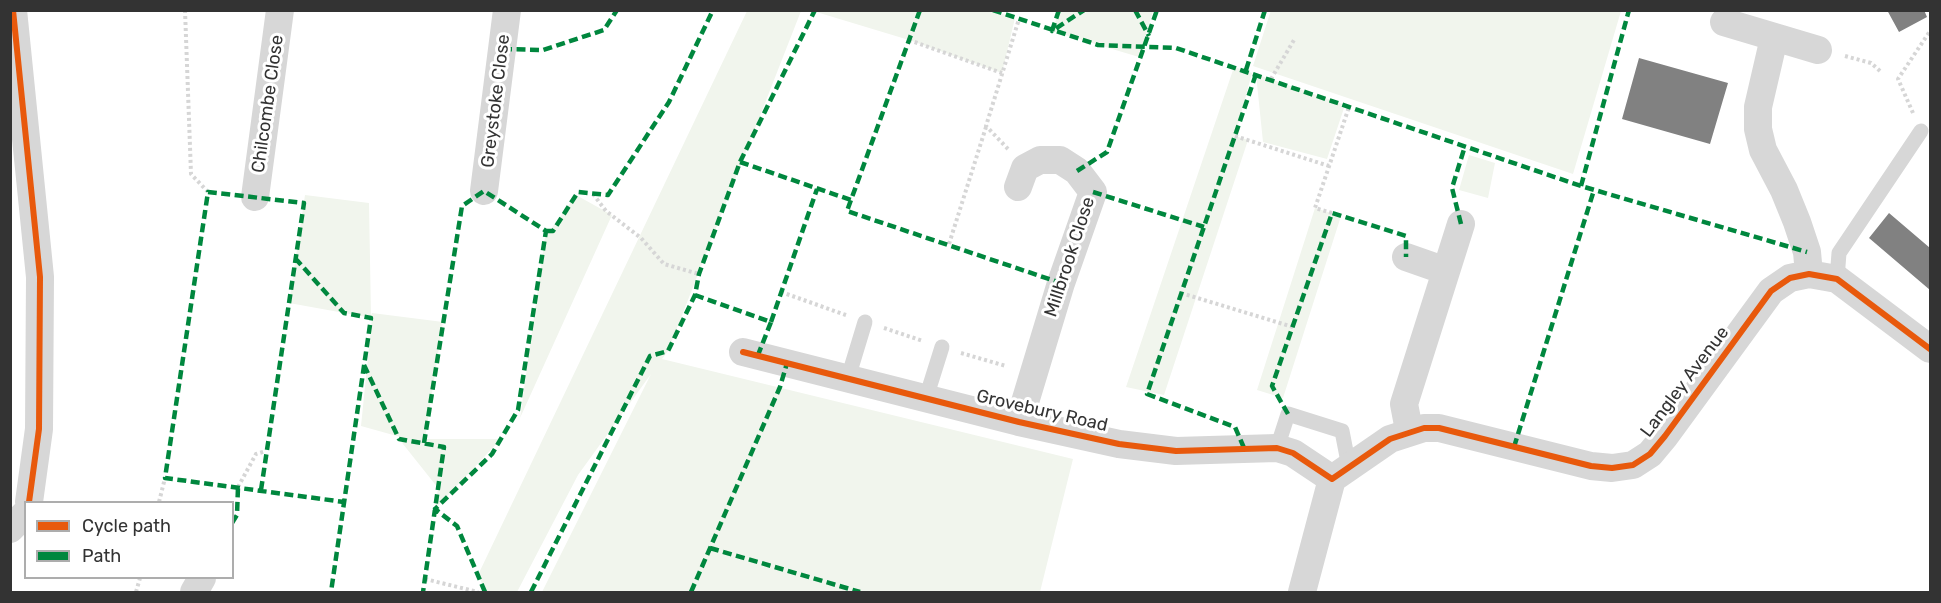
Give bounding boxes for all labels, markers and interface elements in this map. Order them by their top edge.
street label: Greystoke Close [477,33,515,169]
street label: Chilcombe Close [248,34,288,174]
street label: Millbrook Close [1040,194,1100,320]
street label: Langley Avenue [1636,322,1734,442]
street label: Grovebury Road [974,385,1110,437]
legend [24,501,234,579]
text: Cycle path [82,515,171,537]
text: Path [82,545,121,567]

